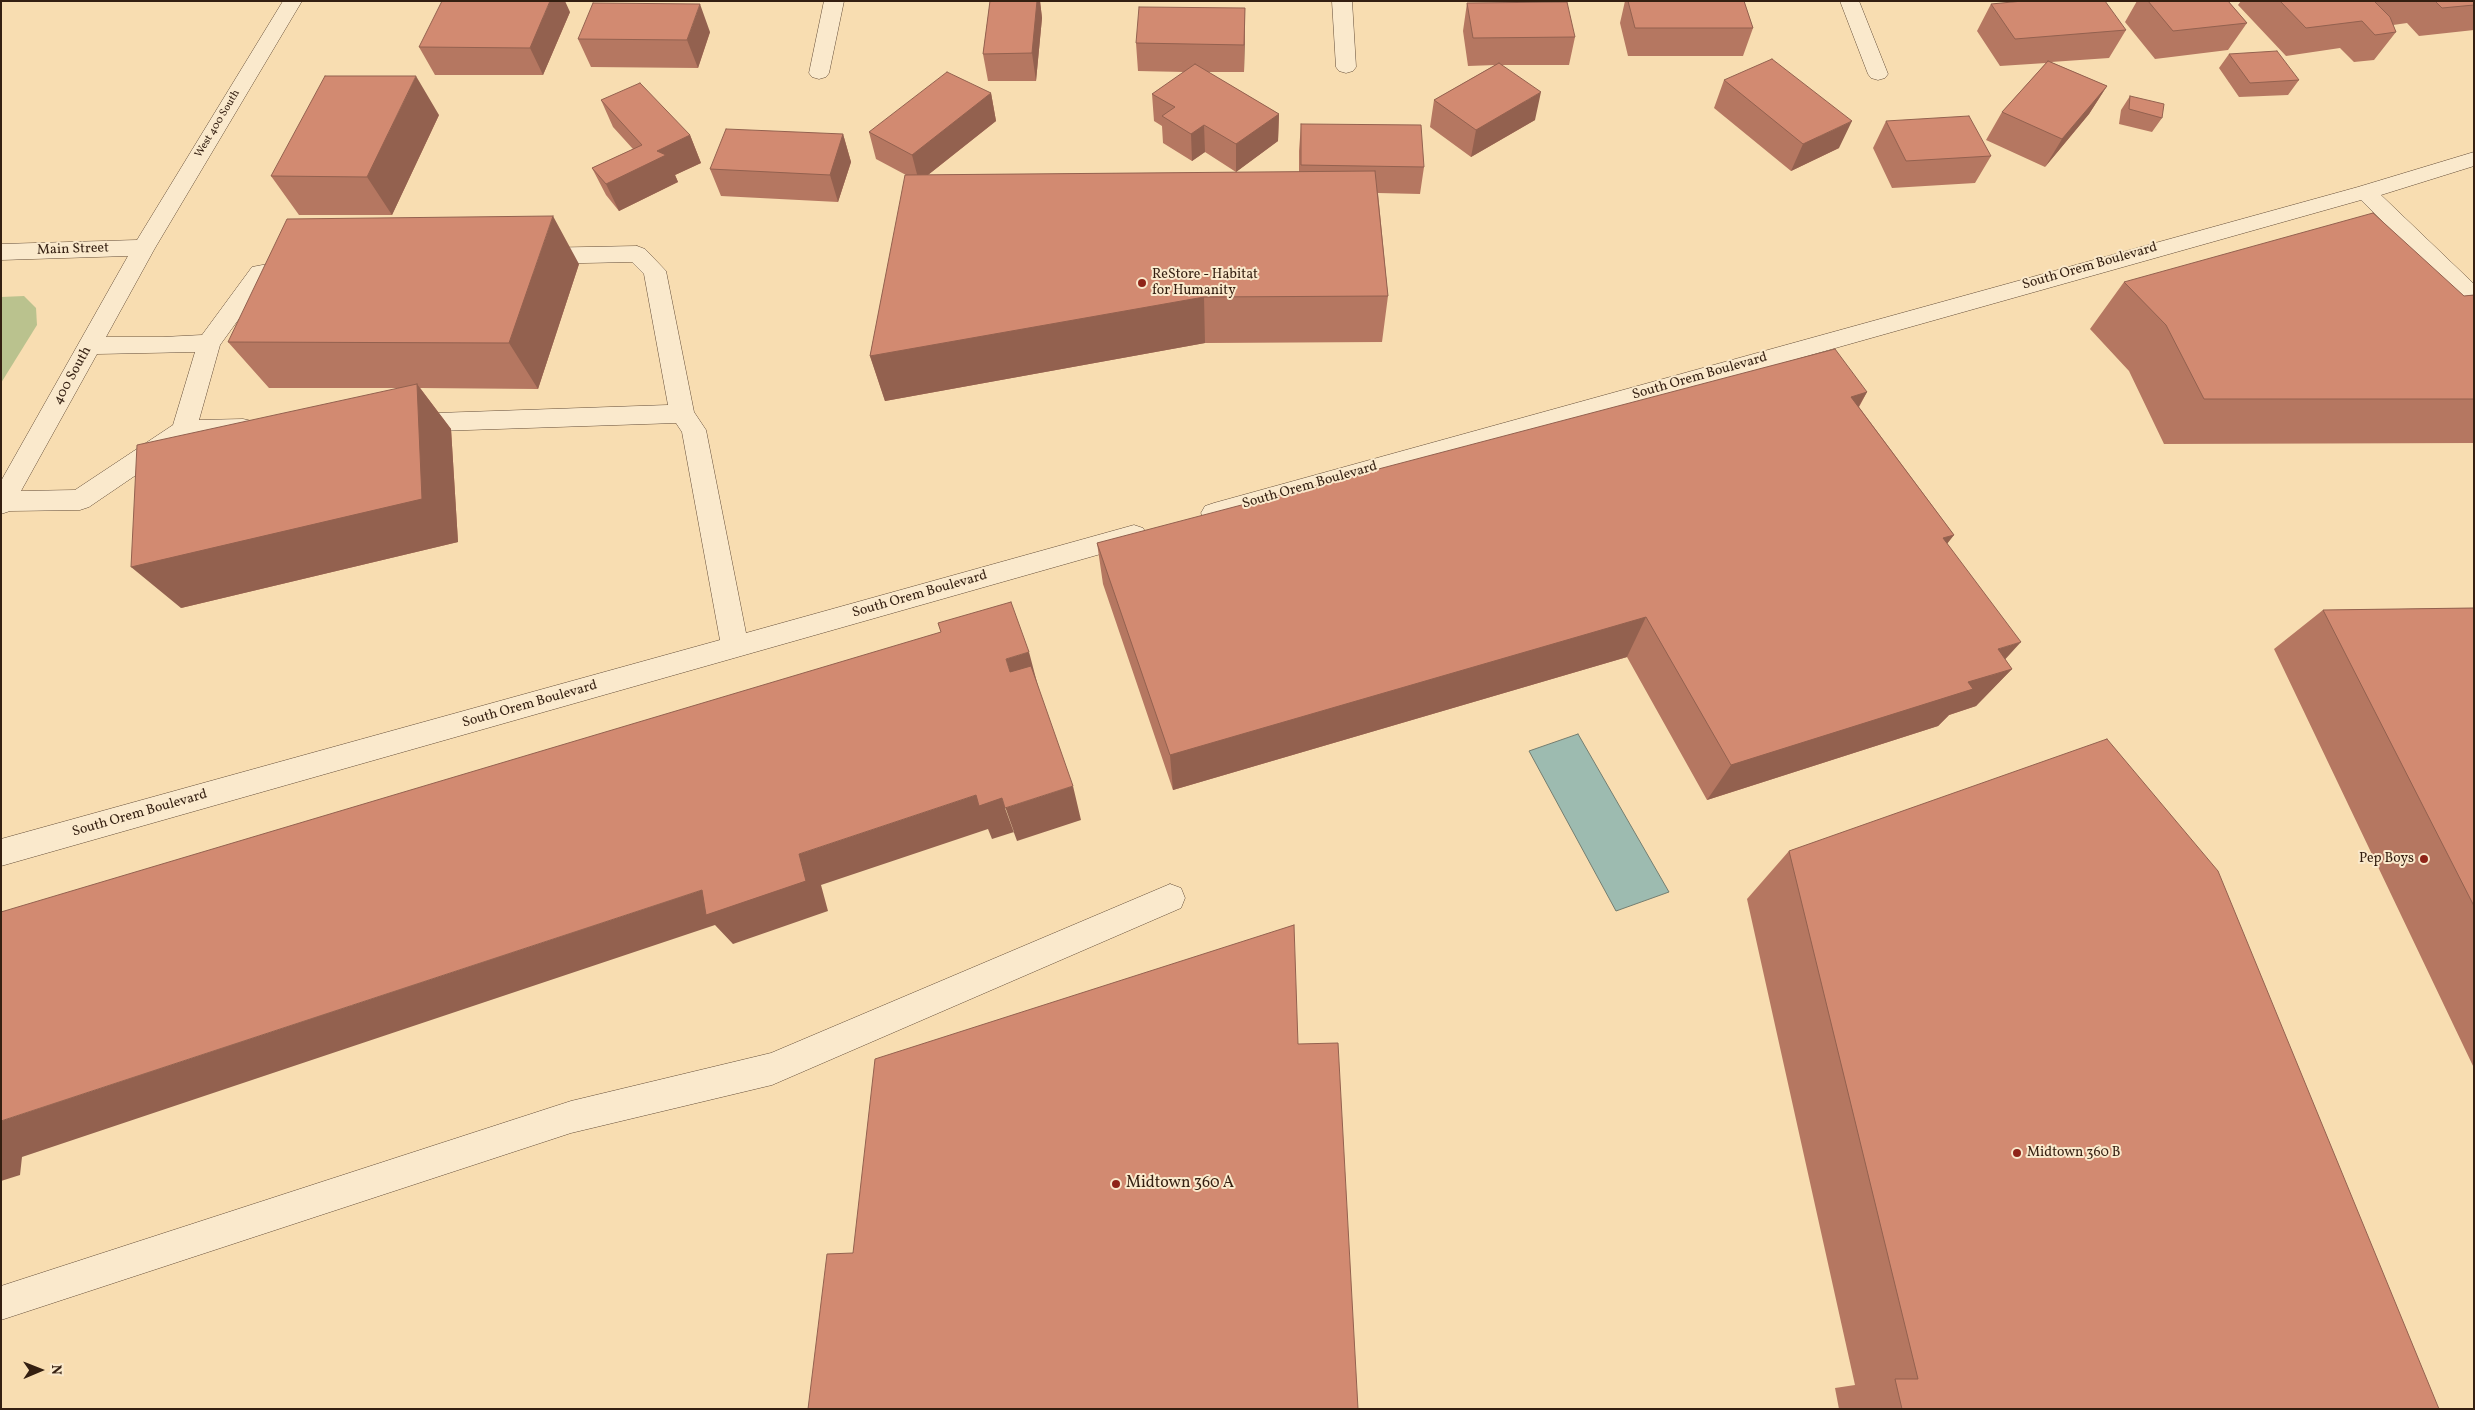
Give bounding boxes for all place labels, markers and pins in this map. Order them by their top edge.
place label: ReStore - Habitat for Humanity [1152,267,1258,300]
marker: ReStore - Habitat for Humanity [1136,277,1148,289]
place label: Pep Boys [2359,851,2414,867]
marker: Pep Boys [2418,853,2430,865]
place label: Midtown 360 B [2027,1145,2120,1161]
marker: Midtown 360 B [2011,1147,2023,1159]
place label: Midtown 360 A [1126,1174,1234,1194]
marker: Midtown 360 A [1110,1178,1122,1190]

